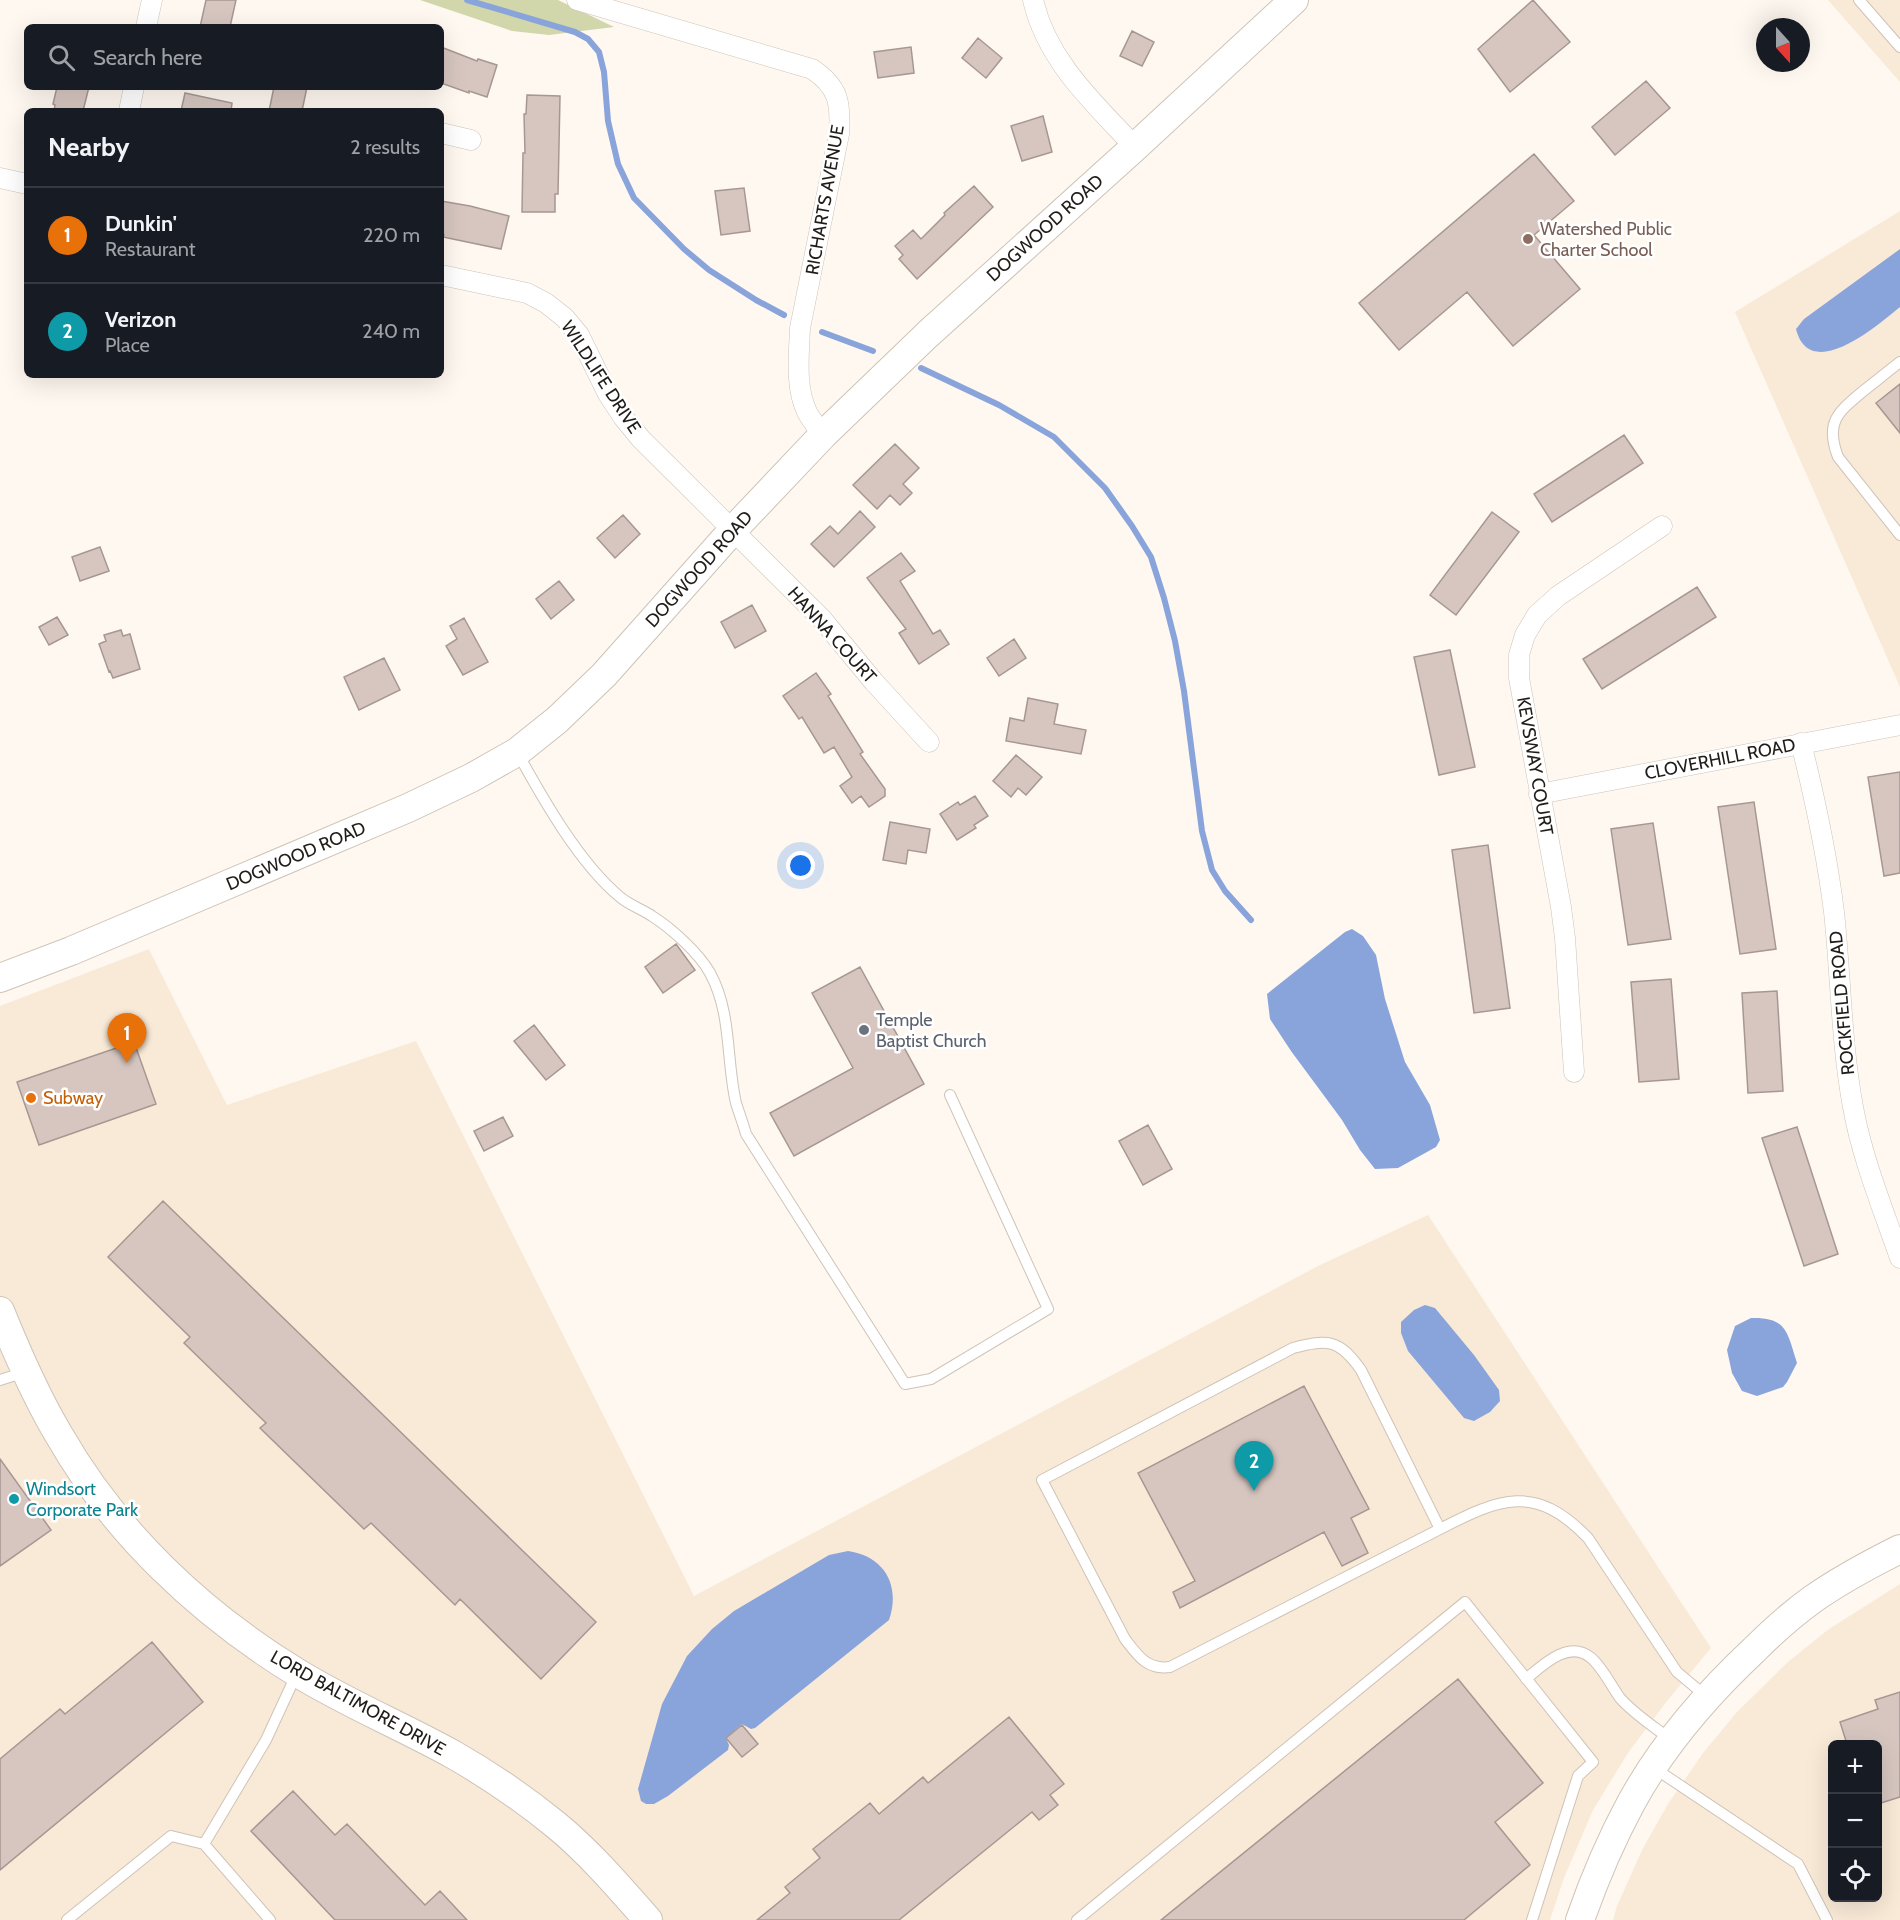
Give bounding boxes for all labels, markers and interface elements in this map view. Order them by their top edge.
north arrow [1756,18,1810,72]
search box [24,24,444,90]
icon: search [45,41,78,74]
text: Search here [93,44,202,71]
street label: RICHARTS AVENUE [801,123,849,277]
text: Nearby [48,131,129,163]
text: 2 results [350,135,420,159]
street label: DOGWOOD ROAD [982,170,1108,286]
text: Dunkin' [105,210,177,237]
place label: Watershed Public Charter School [1540,218,1672,261]
text: 1 [64,223,71,247]
text: 220 m [363,223,420,247]
marker: Watershed Public Charter School [1521,232,1535,246]
text: Restaurant [105,237,196,261]
text: Verizon [105,306,176,333]
street label: WILDLIFE DRIVE [556,316,646,438]
text: 2 [62,319,73,343]
text: 240 m [362,319,420,343]
text: Place [105,333,150,357]
street label: DOGWOOD ROAD [641,506,757,632]
street label: HANNA COURT [783,582,881,688]
street label: KEVSWAY COURT [1512,695,1558,837]
street label: CLOVERHILL ROAD [1643,734,1797,784]
street label: DOGWOOD ROAD [223,817,369,895]
your location [786,851,815,880]
street label: ROCKFIELD ROAD [1825,930,1859,1076]
place label: Temple Baptist Church [876,1009,986,1052]
pin: 1 [108,1014,146,1063]
marker: Temple Baptist Church [857,1023,871,1037]
place label: Subway [43,1087,103,1109]
marker: Subway [24,1091,38,1105]
pin: 2 [1234,1442,1274,1491]
place label: Windsort Corporate Park [26,1478,139,1521]
marker: Windsort Corporate Park [7,1492,21,1506]
street label: LORD BALTIMORE DRIVE [267,1646,449,1760]
map controls [1828,1740,1882,1902]
button: + [1828,1740,1882,1794]
button: − [1828,1794,1882,1848]
button: locate [1828,1848,1882,1902]

